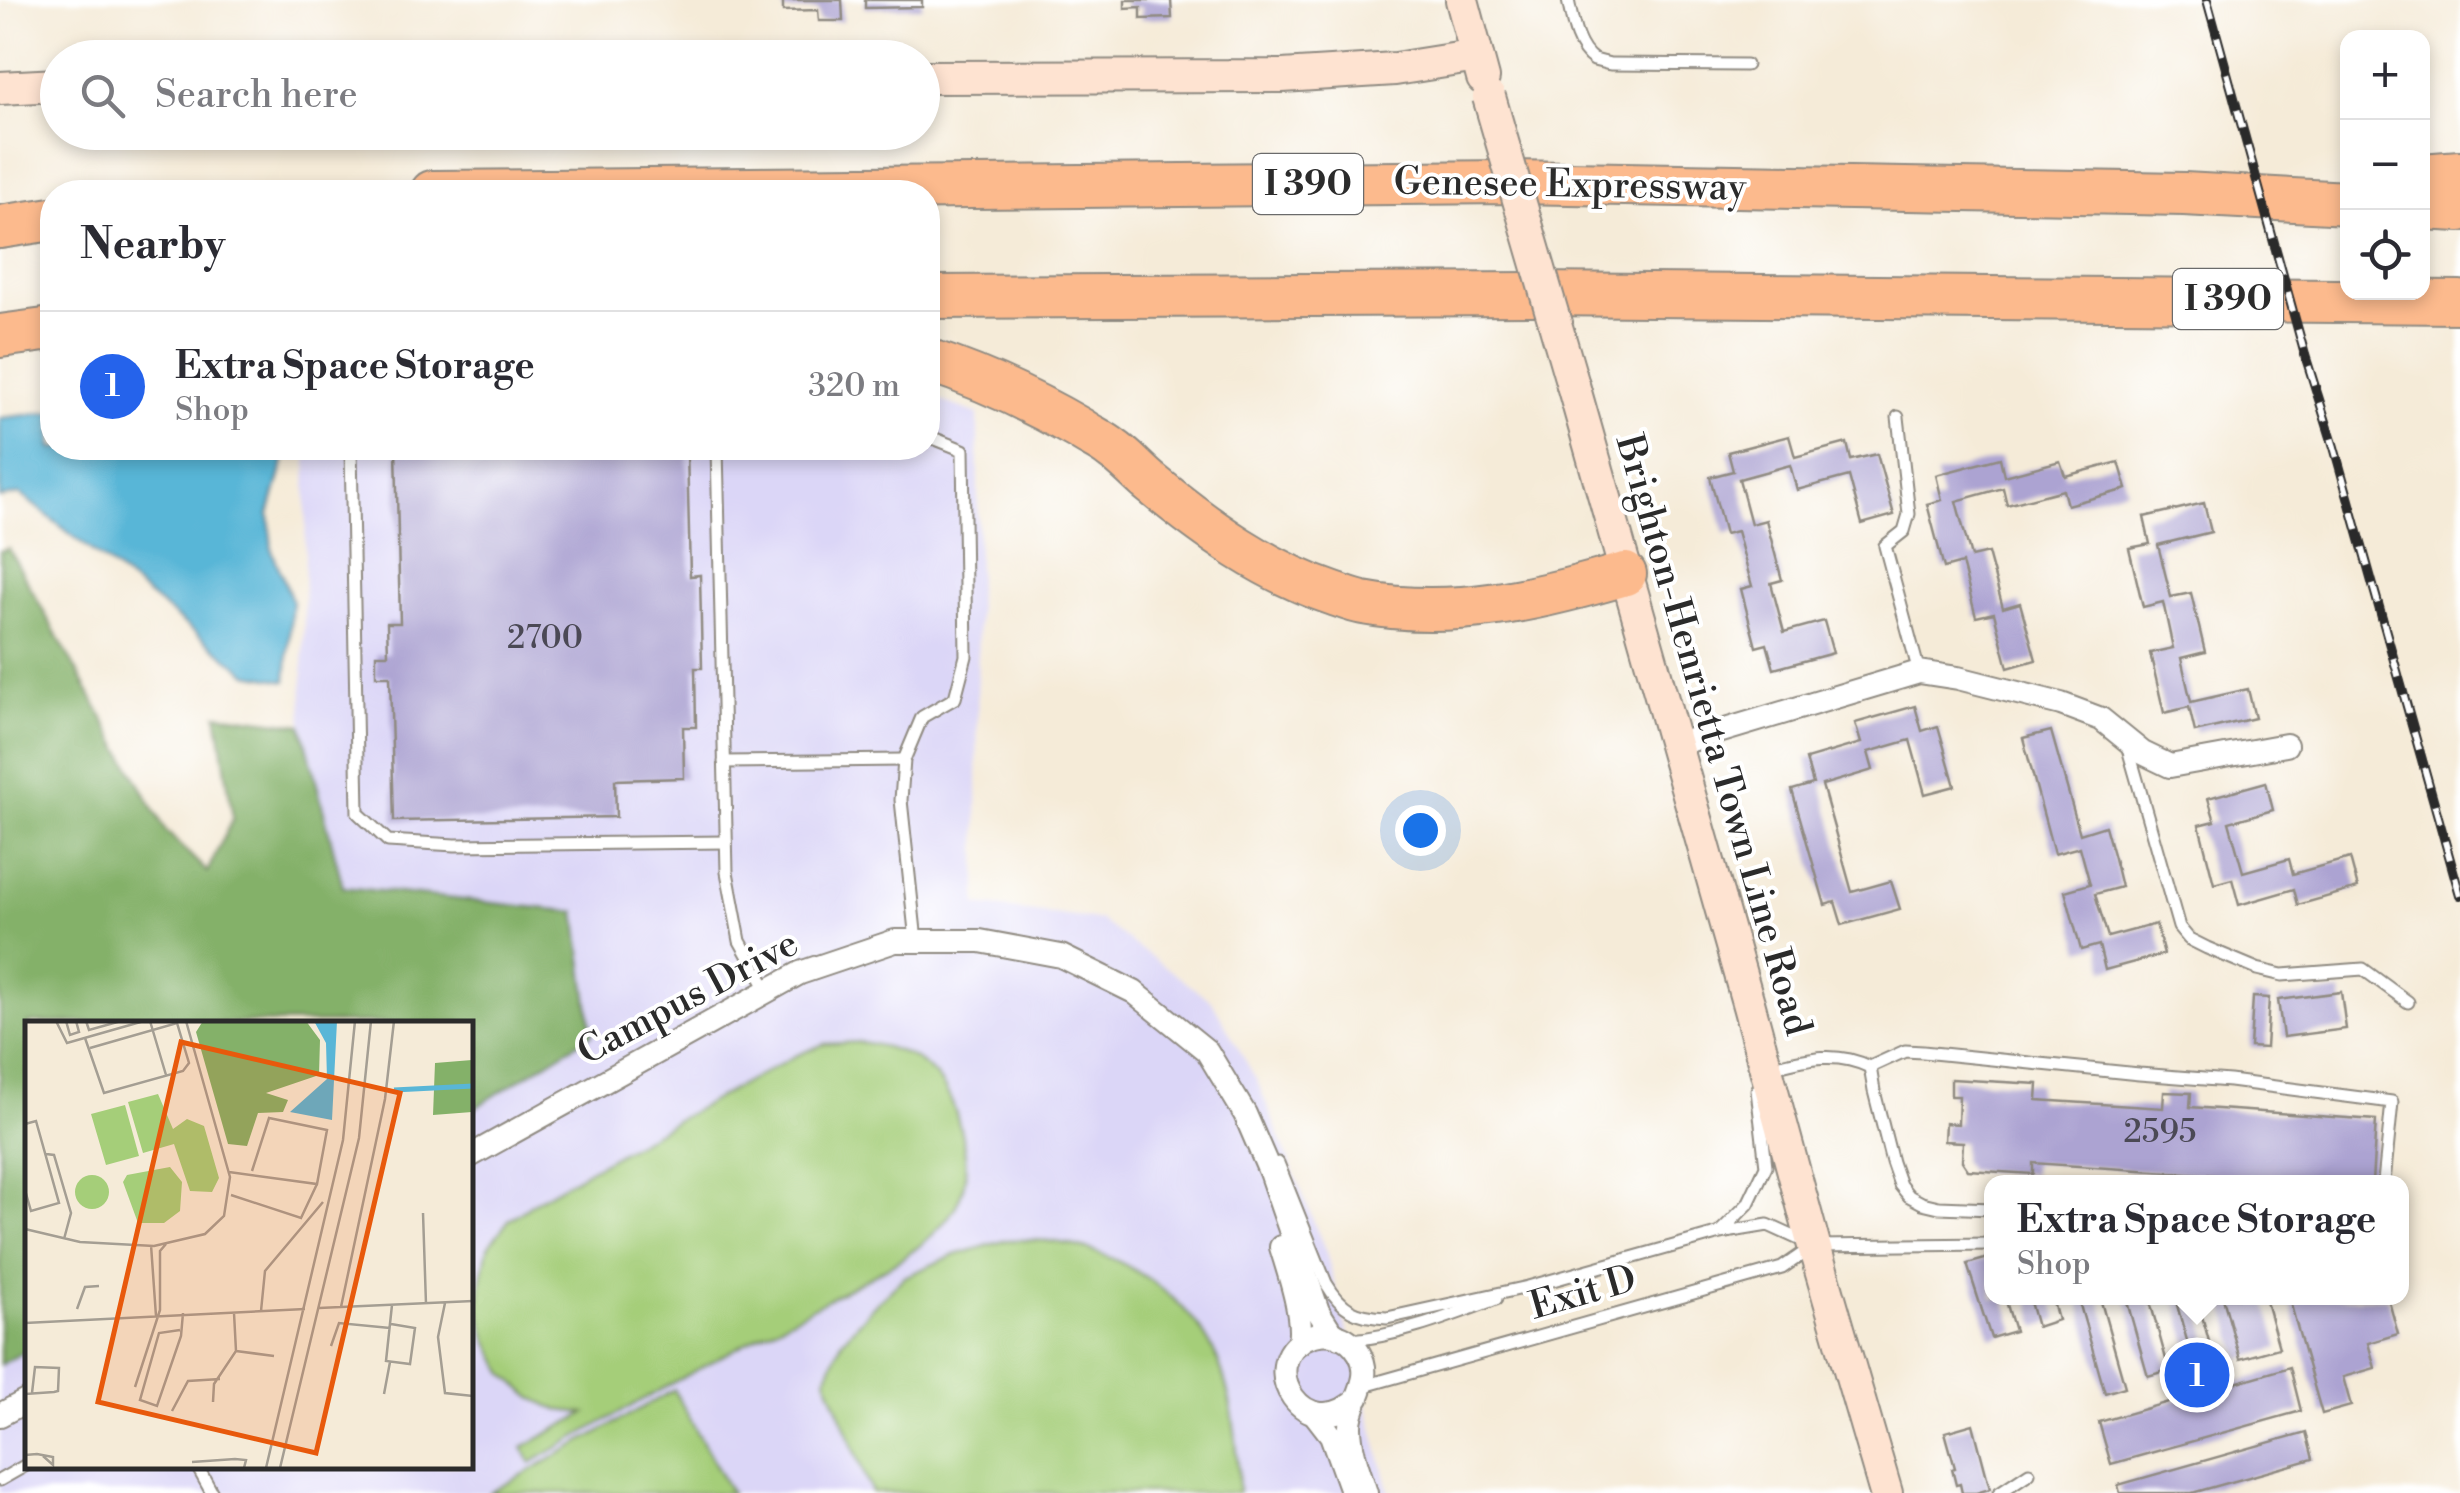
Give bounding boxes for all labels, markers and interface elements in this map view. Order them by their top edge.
map controls [2340,30,2430,300]
button: + [2340,30,2430,120]
search box [40,40,940,150]
icon: search [75,68,130,123]
text: Search here [155,72,358,119]
button: − [2340,120,2430,210]
road number: I 390 [1253,154,1363,214]
street label: Genesee Expressway [1393,158,1747,212]
button: locate [2340,210,2430,300]
text: Nearby [80,219,225,272]
road number: I 390 [2173,269,2283,329]
text: Extra Space Storage [175,343,535,390]
text: 1 [105,366,120,406]
text: 320 m [808,366,900,406]
text: Shop [175,390,249,430]
street label: Brighton-Henrietta Town Line Road [1604,428,1822,1041]
house number: 2700 [507,618,583,658]
your location [1395,805,1446,856]
street label: Campus Drive [570,920,806,1076]
inset map [25,1021,472,1468]
house number: 2595 [2124,1112,2196,1152]
popup [1984,1175,2409,1305]
text: Extra Space Storage [2017,1197,2376,1244]
text: Shop [2017,1244,2091,1284]
street label: Exit D [1524,1255,1642,1331]
pin: 1 [2164,1338,2230,1412]

